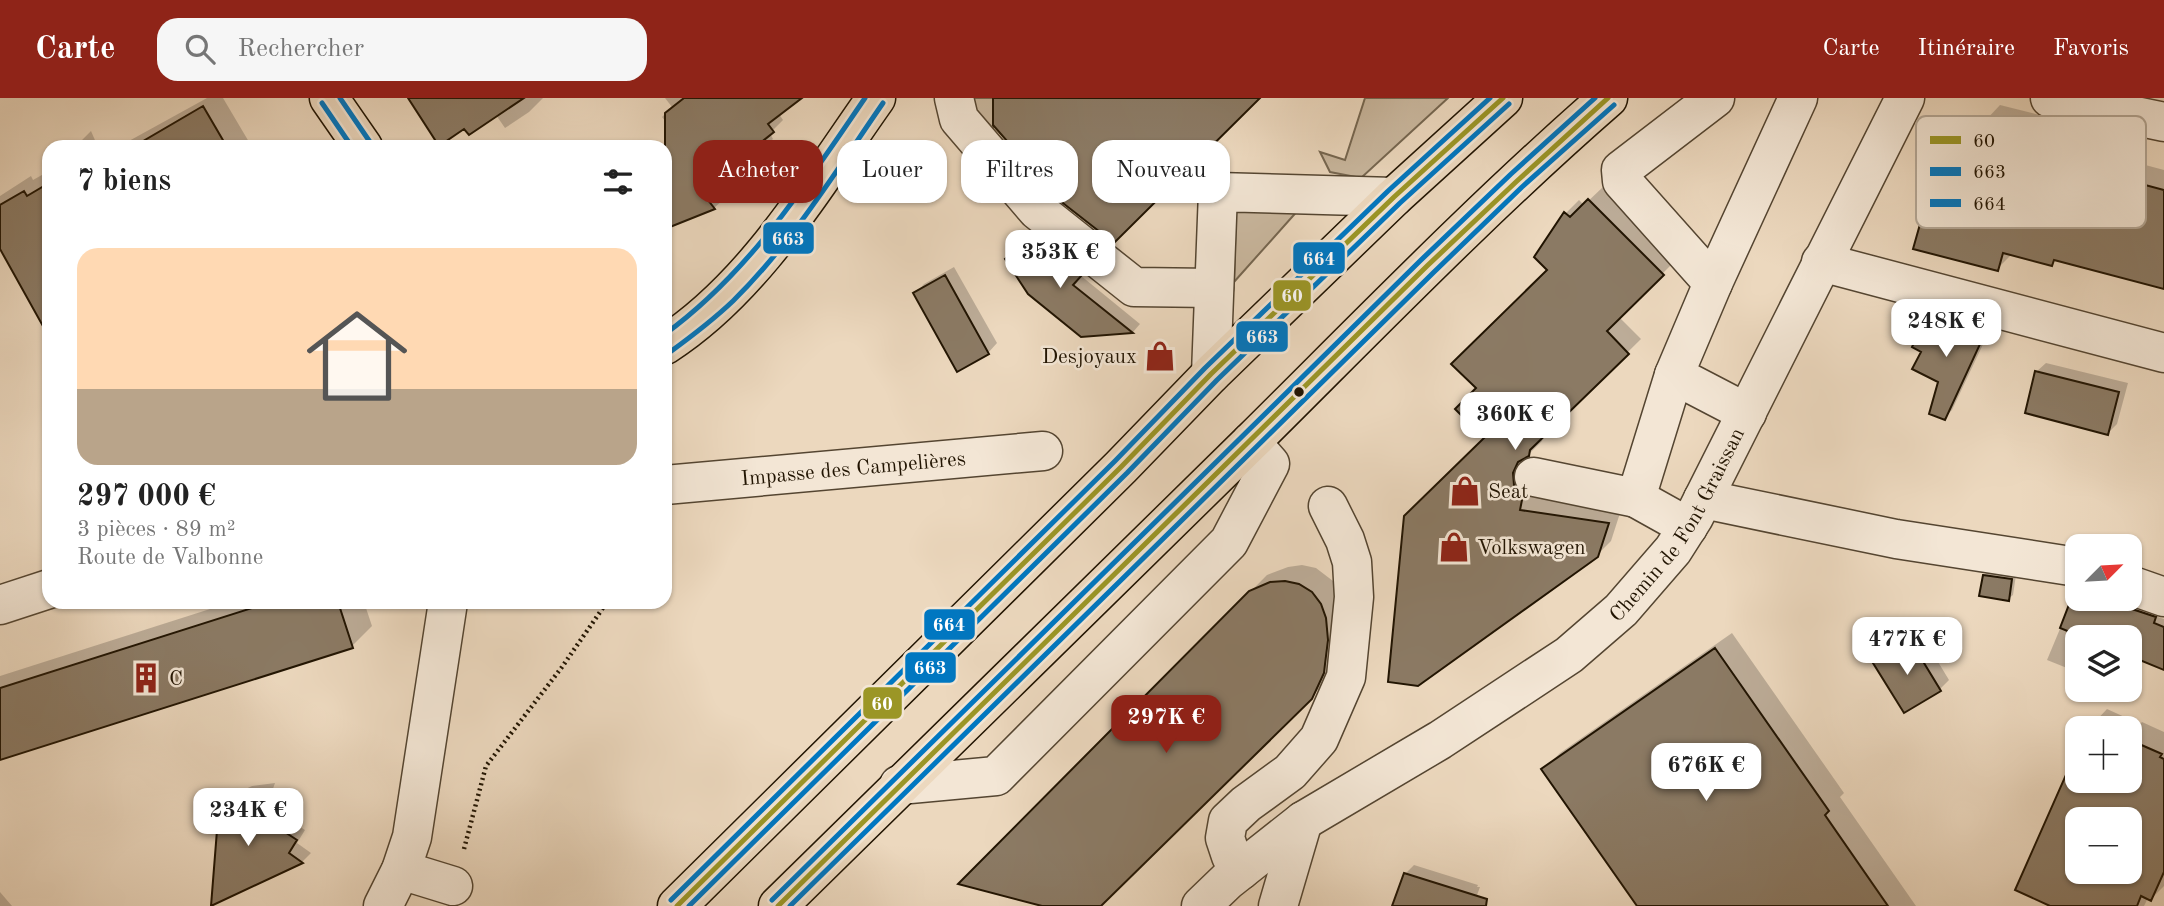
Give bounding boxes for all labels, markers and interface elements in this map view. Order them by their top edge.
search box [157,18,647,81]
icon: search [181,30,219,68]
text: Carte [35,33,115,66]
text: Rechercher [237,36,364,62]
text: Carte [1822,37,1880,61]
text: Itinéraire [1918,37,2015,61]
text: Favoris [2053,37,2129,61]
legend [1916,116,2146,228]
text: 60 [1973,133,1995,152]
chip: Acheter [693,140,823,203]
chip: Louer [837,140,947,203]
chip: Filtres [961,140,1078,203]
chip: Nouveau [1092,140,1230,203]
icon: filters [599,163,637,201]
text: 663 [1973,164,2006,183]
text: 7 biens [77,167,171,197]
text: 664 [1973,196,2006,215]
line badge: 663 [762,221,815,255]
pin: 353K € [1003,230,1117,290]
text: 663 [771,231,805,250]
text: 353K € [1021,241,1099,264]
line badge: 664 [1292,241,1346,275]
text: 664 [1302,251,1336,270]
line badge: 60 [1272,279,1312,312]
text: 60 [1281,288,1303,307]
icon: home [294,293,420,419]
pin: 248K € [1889,300,2003,359]
text: 248K € [1907,310,1985,333]
line badge: 663 [1235,320,1289,353]
text: 663 [1245,329,1279,348]
shop icon: Desjoyaux [1143,339,1177,373]
place label: Desjoyaux [1042,347,1137,368]
unlabelled marker [1292,385,1306,399]
pin: 360K € [1458,392,1572,452]
text: 360K € [1476,403,1554,426]
street label: Chemin de Font Graissan [1606,425,1749,627]
street label: Impasse des Campelières [740,449,967,490]
shop icon: Seat [1448,474,1482,508]
text: 297 000 € [77,482,216,512]
place label: Seat [1488,482,1528,503]
text: 3 pièces · 89 m² [77,518,236,541]
shop icon: Volkswagen [1437,530,1471,564]
north arrow [2065,534,2142,611]
map controls [2065,534,2142,884]
place label: Volkswagen [1477,538,1586,559]
text: Route de Valbonne [77,546,263,569]
line badge: 664 [923,608,976,641]
text: 664 [932,617,966,636]
pin: 477K € [1850,618,1964,677]
button: layers [2065,625,2142,702]
text: 477K € [1868,628,1946,651]
line badge: 663 [904,651,957,684]
text: 663 [913,660,947,679]
building icon: C [129,661,163,695]
place label: C [169,669,183,690]
line badge: 60 [862,686,903,720]
text: 60 [871,696,893,715]
pin: 297K € [1109,696,1223,755]
text: 297K € [1127,706,1205,729]
button: + [2065,716,2142,793]
pin: 676K € [1649,744,1763,803]
text: 676K € [1667,754,1745,777]
pin: 234K € [191,788,305,848]
text: 234K € [209,799,287,822]
button: − [2065,807,2142,884]

